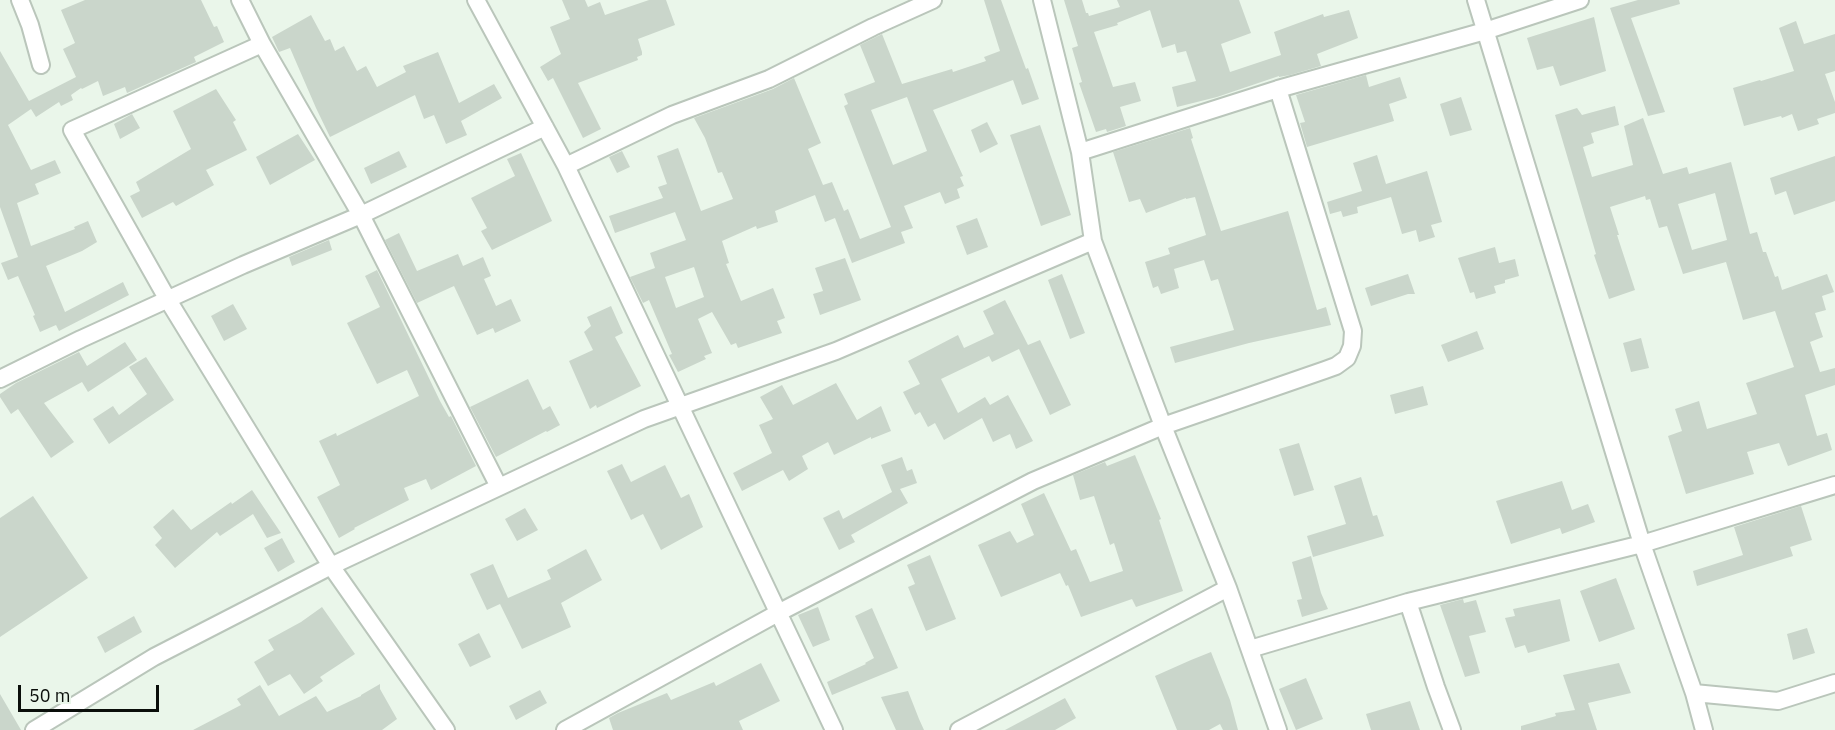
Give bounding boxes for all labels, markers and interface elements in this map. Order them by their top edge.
scale bar [21,673,162,711]
text: 50 m [29,684,71,707]

